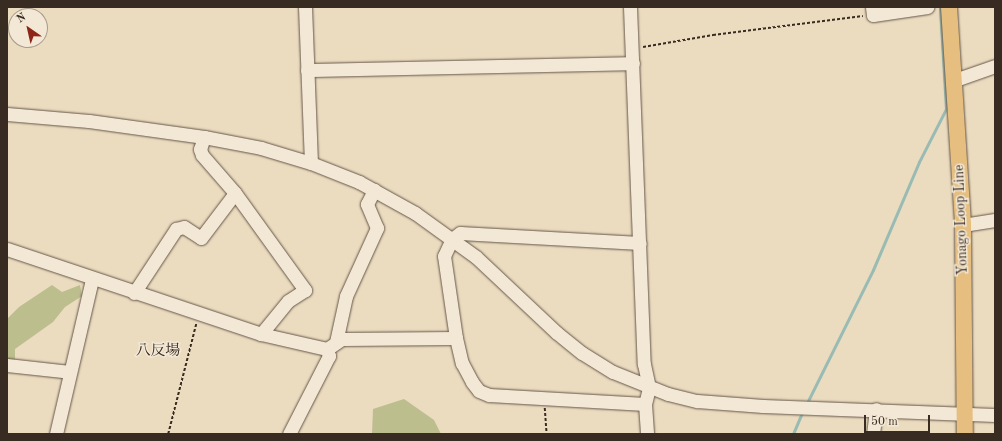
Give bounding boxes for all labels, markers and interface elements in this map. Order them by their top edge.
north arrow [8,8,48,48]
text: N [15,12,28,25]
street label: Yonago Loop Line [951,164,971,276]
district label: 八反場 [136,343,180,361]
scale bar [866,407,932,433]
text: 50 m [871,416,898,428]

